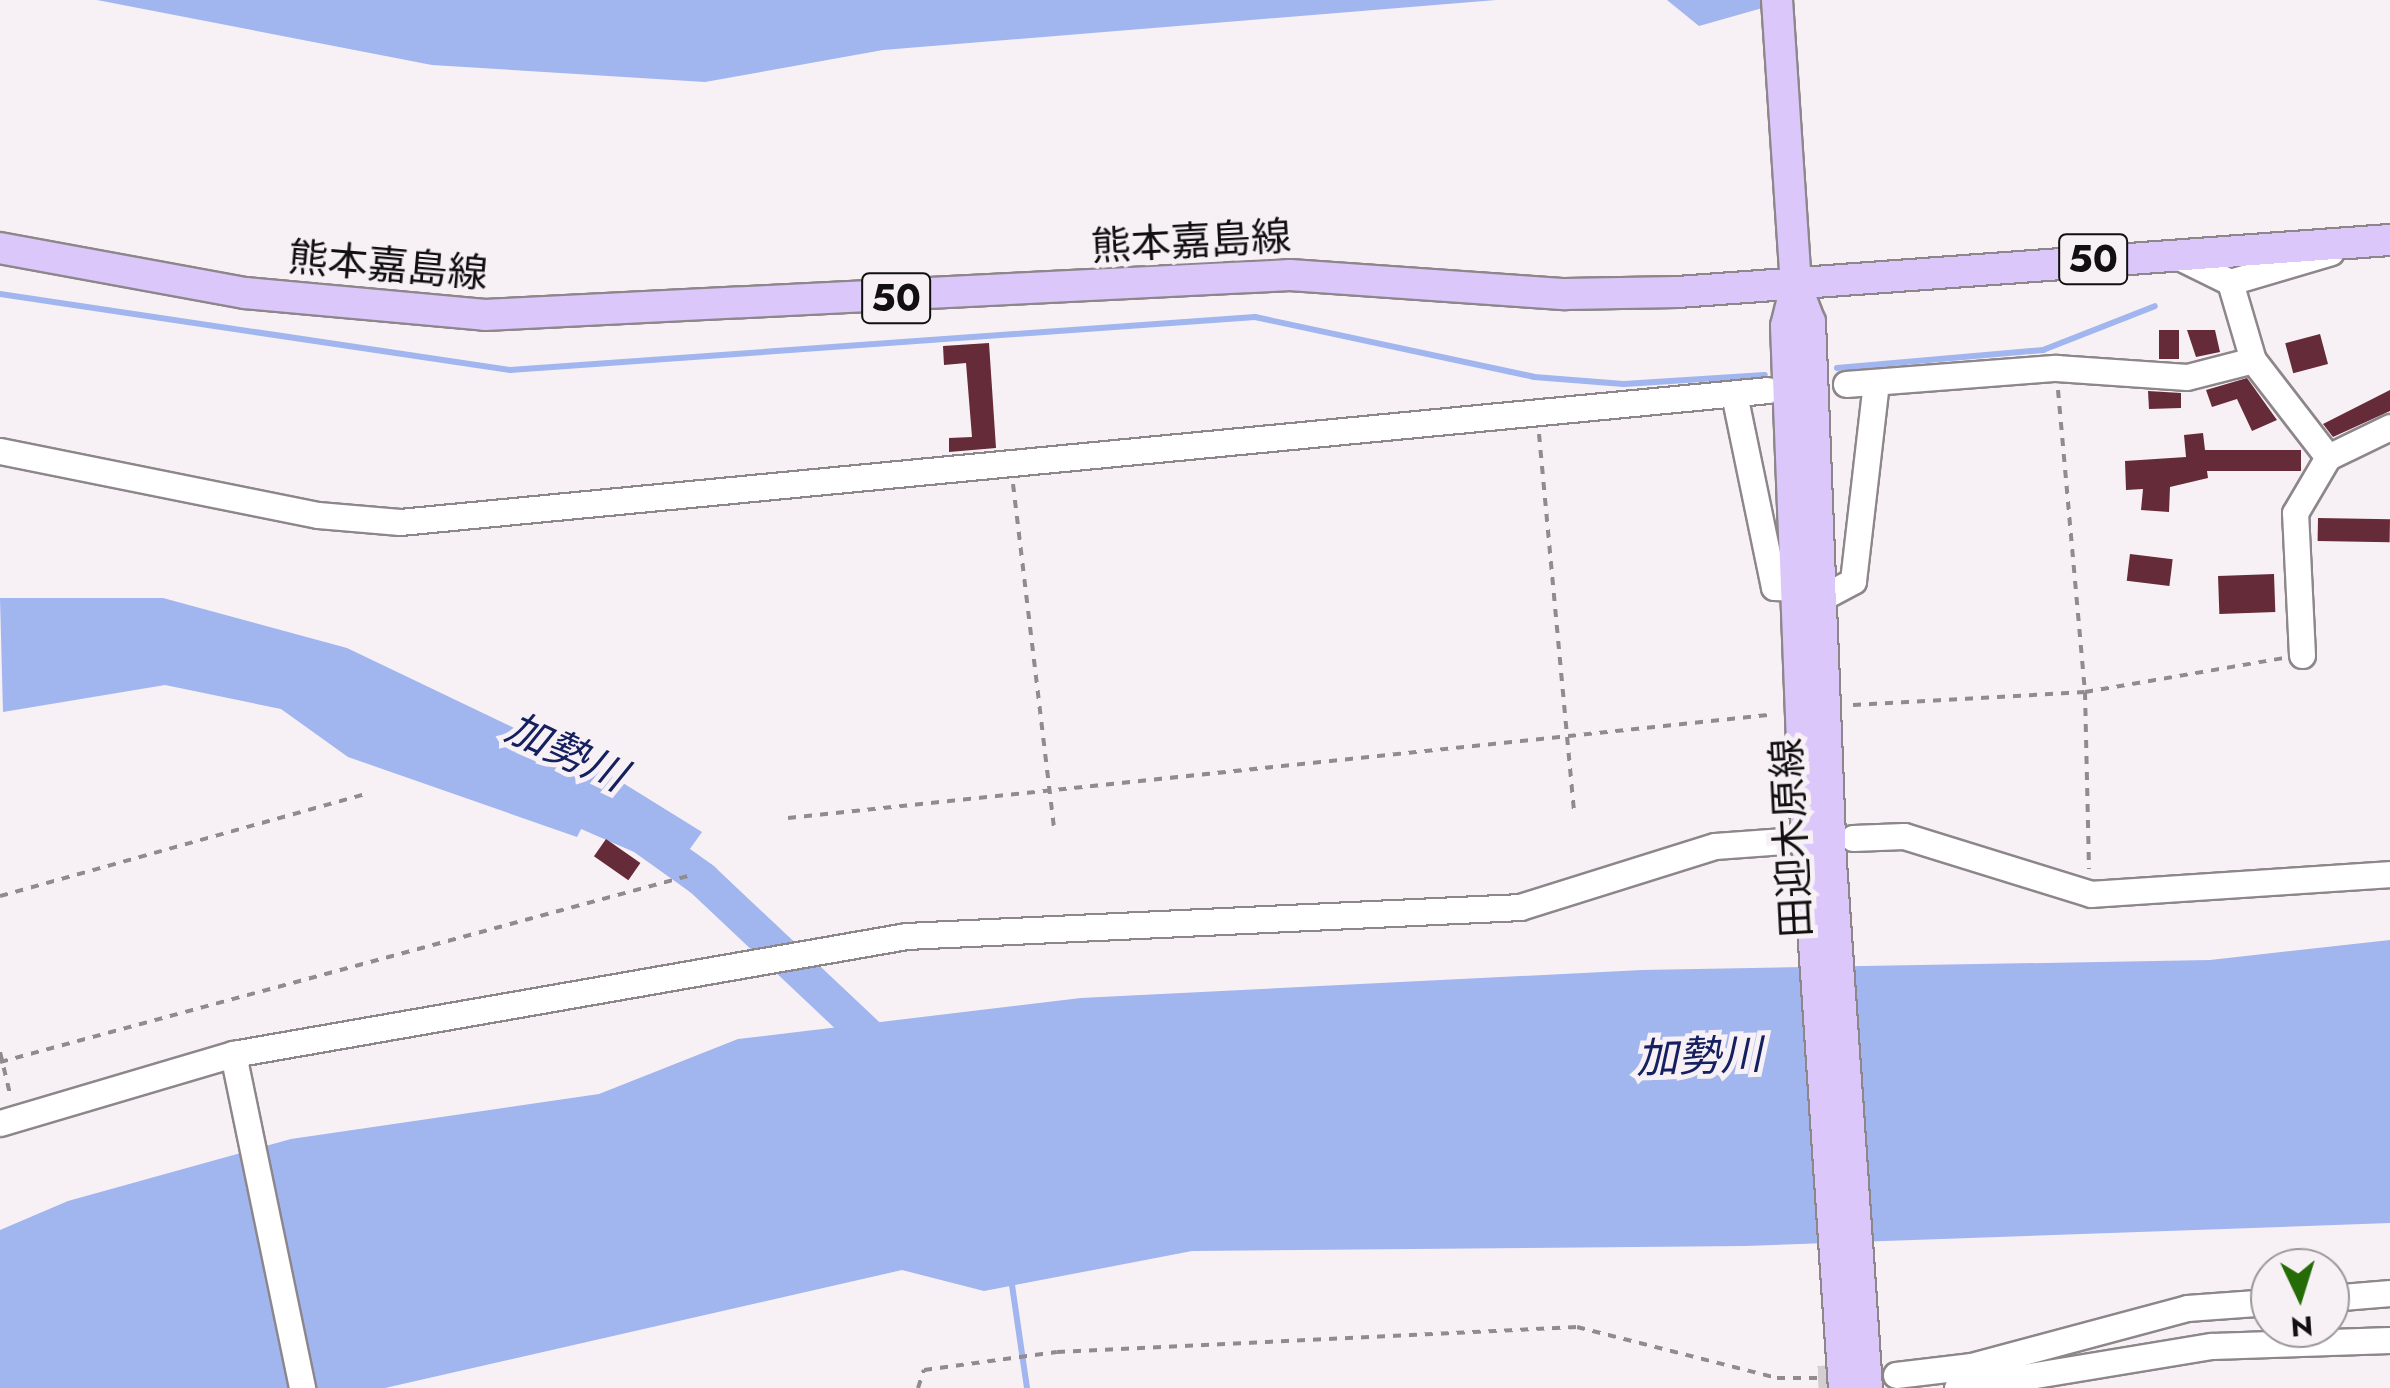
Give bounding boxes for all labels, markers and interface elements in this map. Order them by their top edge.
street label: 熊本嘉島線 [1090,212,1292,270]
road number: 50 [2058,226,2128,292]
street label: 熊本嘉島線 [286,232,490,298]
road number: 50 [861,265,931,331]
water label: 加勢川 [498,703,634,801]
street label: 田迎木原線 [1762,737,1820,939]
water label: 加勢川 [1635,1030,1763,1084]
north arrow [2250,1248,2350,1348]
text: N [2289,1305,2315,1348]

